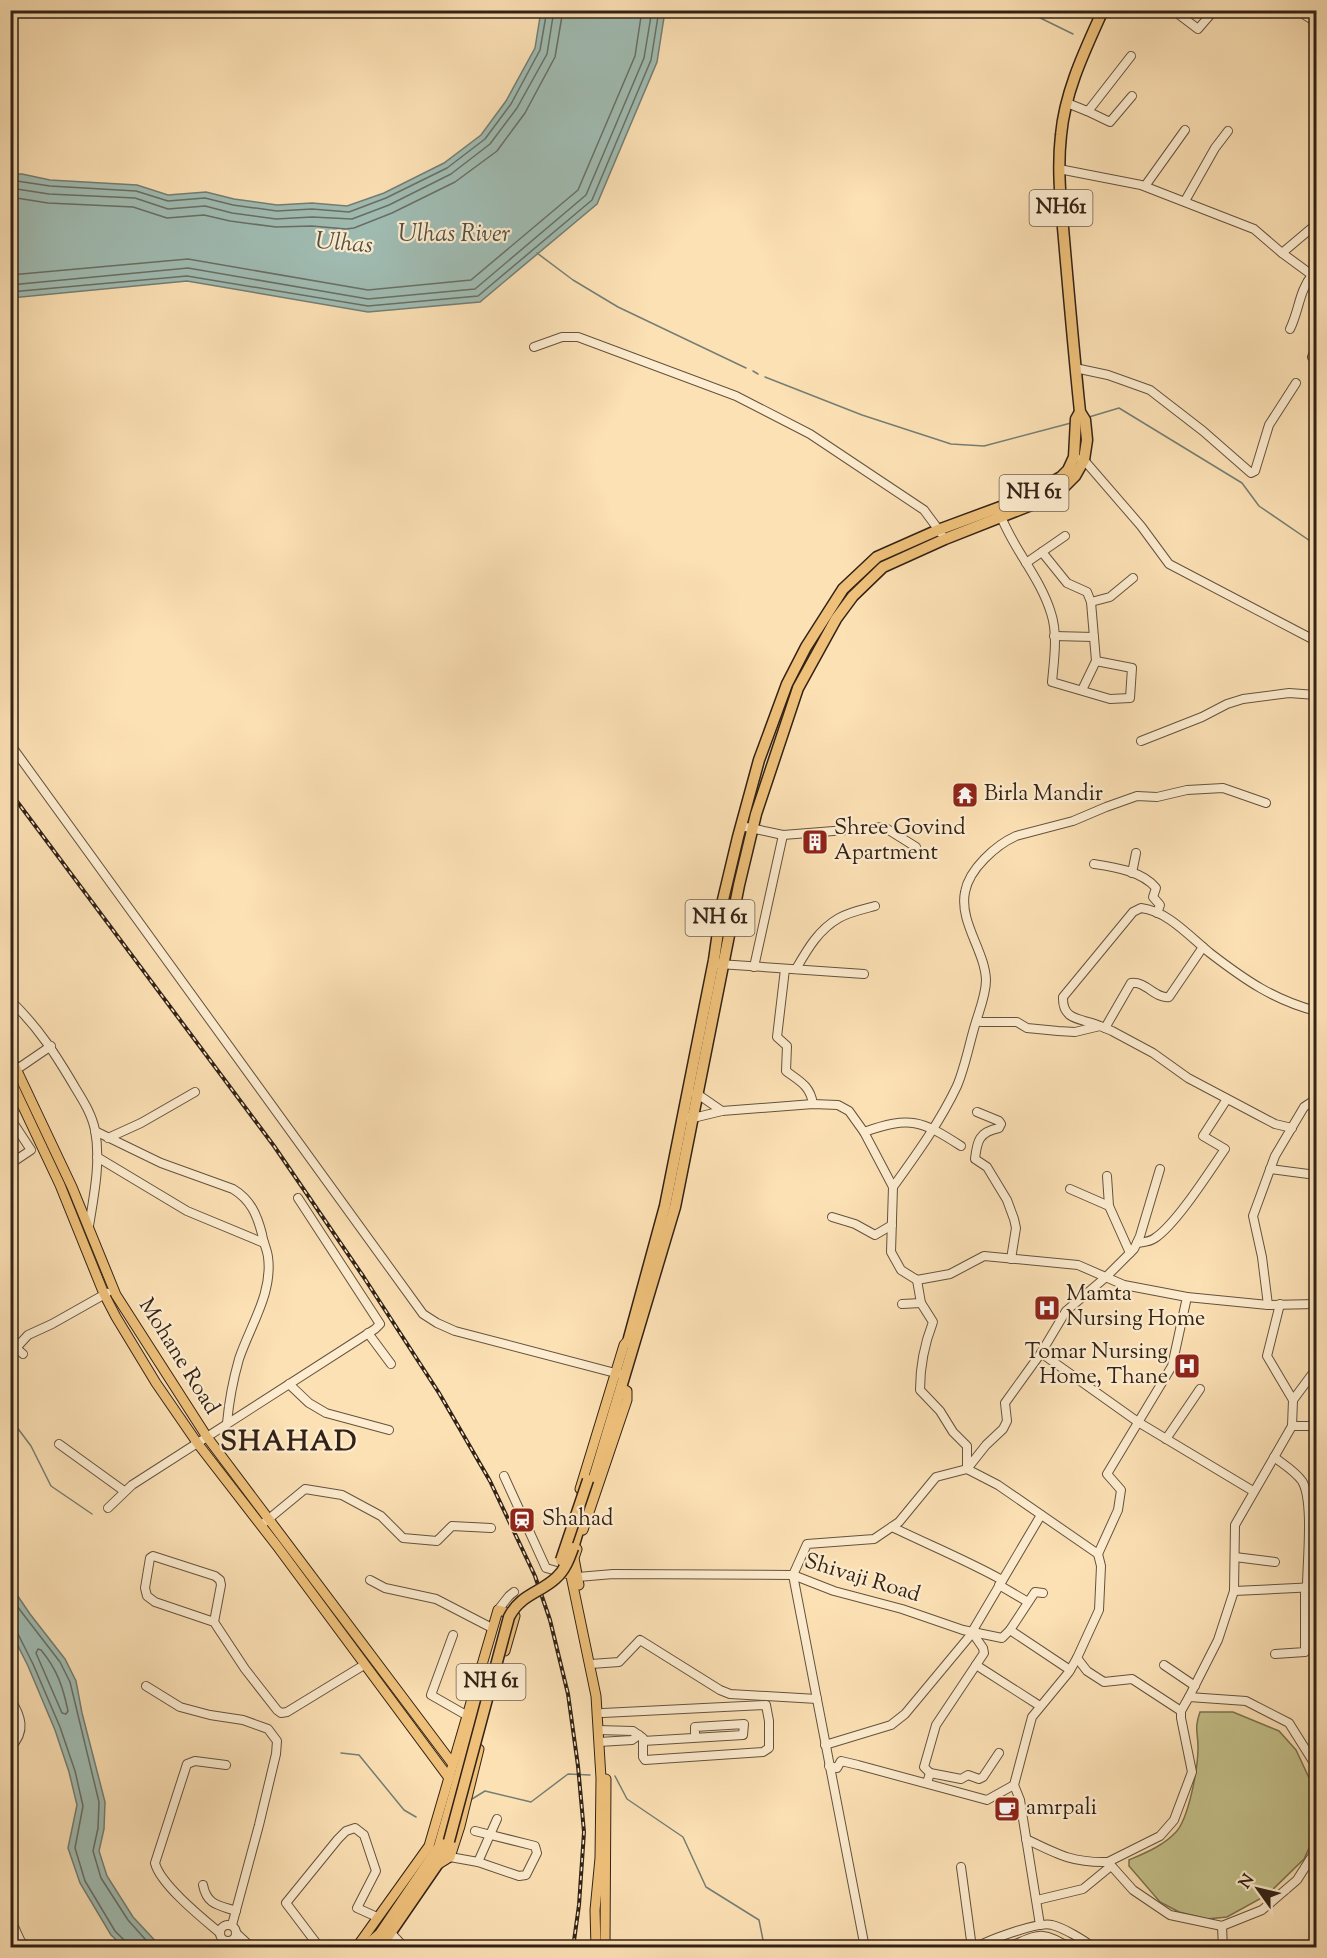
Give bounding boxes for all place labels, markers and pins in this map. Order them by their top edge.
place label: Birla Mandir [984,779,1103,811]
temple icon: Birla Mandir [950,780,980,810]
place label: Shree Govind Apartment [834,813,966,870]
building icon: Shree Govind Apartment [800,827,830,857]
place label: Mamta Nursing Home [1066,1279,1205,1336]
hospital icon: Mamta Nursing Home [1032,1293,1062,1323]
place label: Tomar Nursing Home, Thane [1025,1337,1168,1394]
hospital icon: Tomar Nursing Home, Thane [1172,1351,1202,1381]
place label: Shahad [542,1504,613,1536]
station icon: Shahad [507,1505,537,1535]
place label: amrpali [1026,1793,1097,1825]
cafe icon: amrpali [992,1794,1022,1824]

